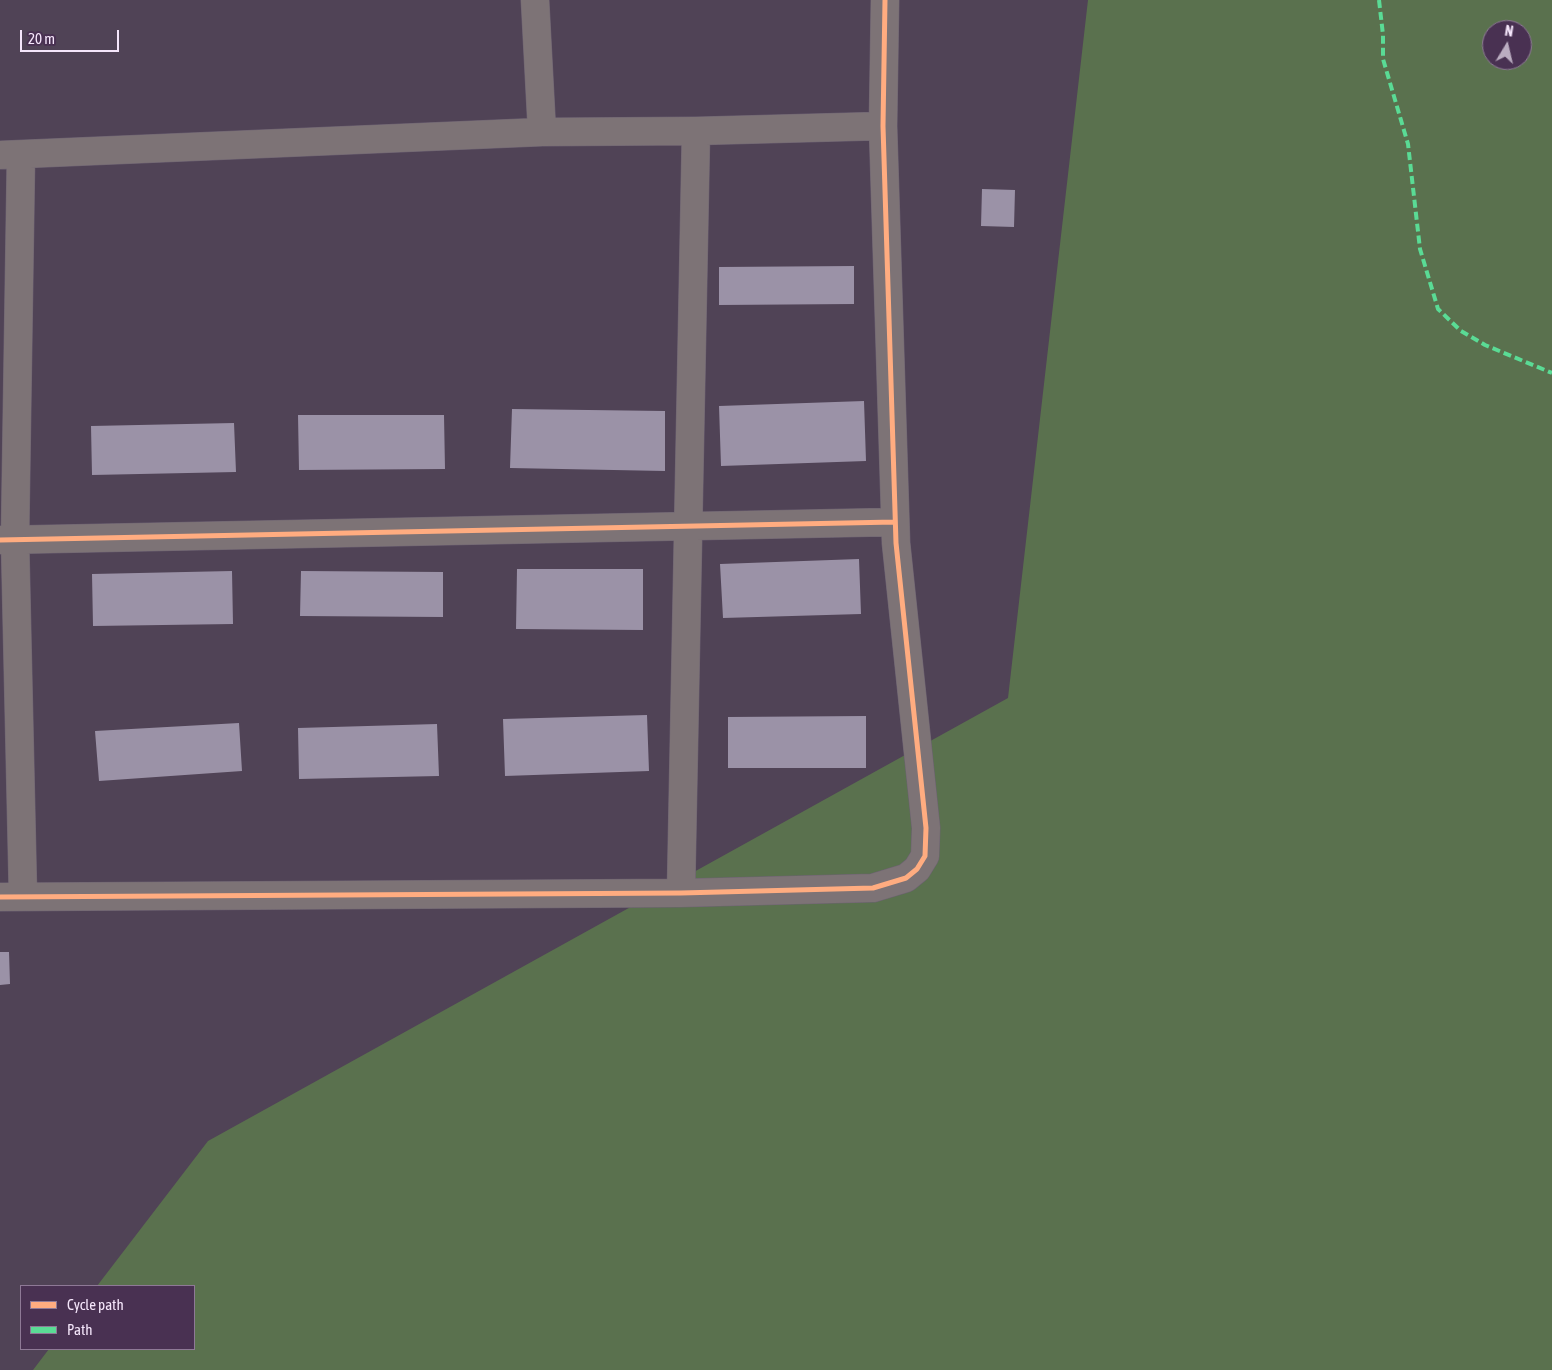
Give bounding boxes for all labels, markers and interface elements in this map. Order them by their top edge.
scale bar [22,20,121,52]
north arrow [1482,20,1532,70]
text: N [1504,23,1515,40]
text: 20 m [28,30,55,47]
legend [20,1285,195,1350]
text: Cycle path [67,1296,124,1313]
text: Path [67,1321,93,1338]

